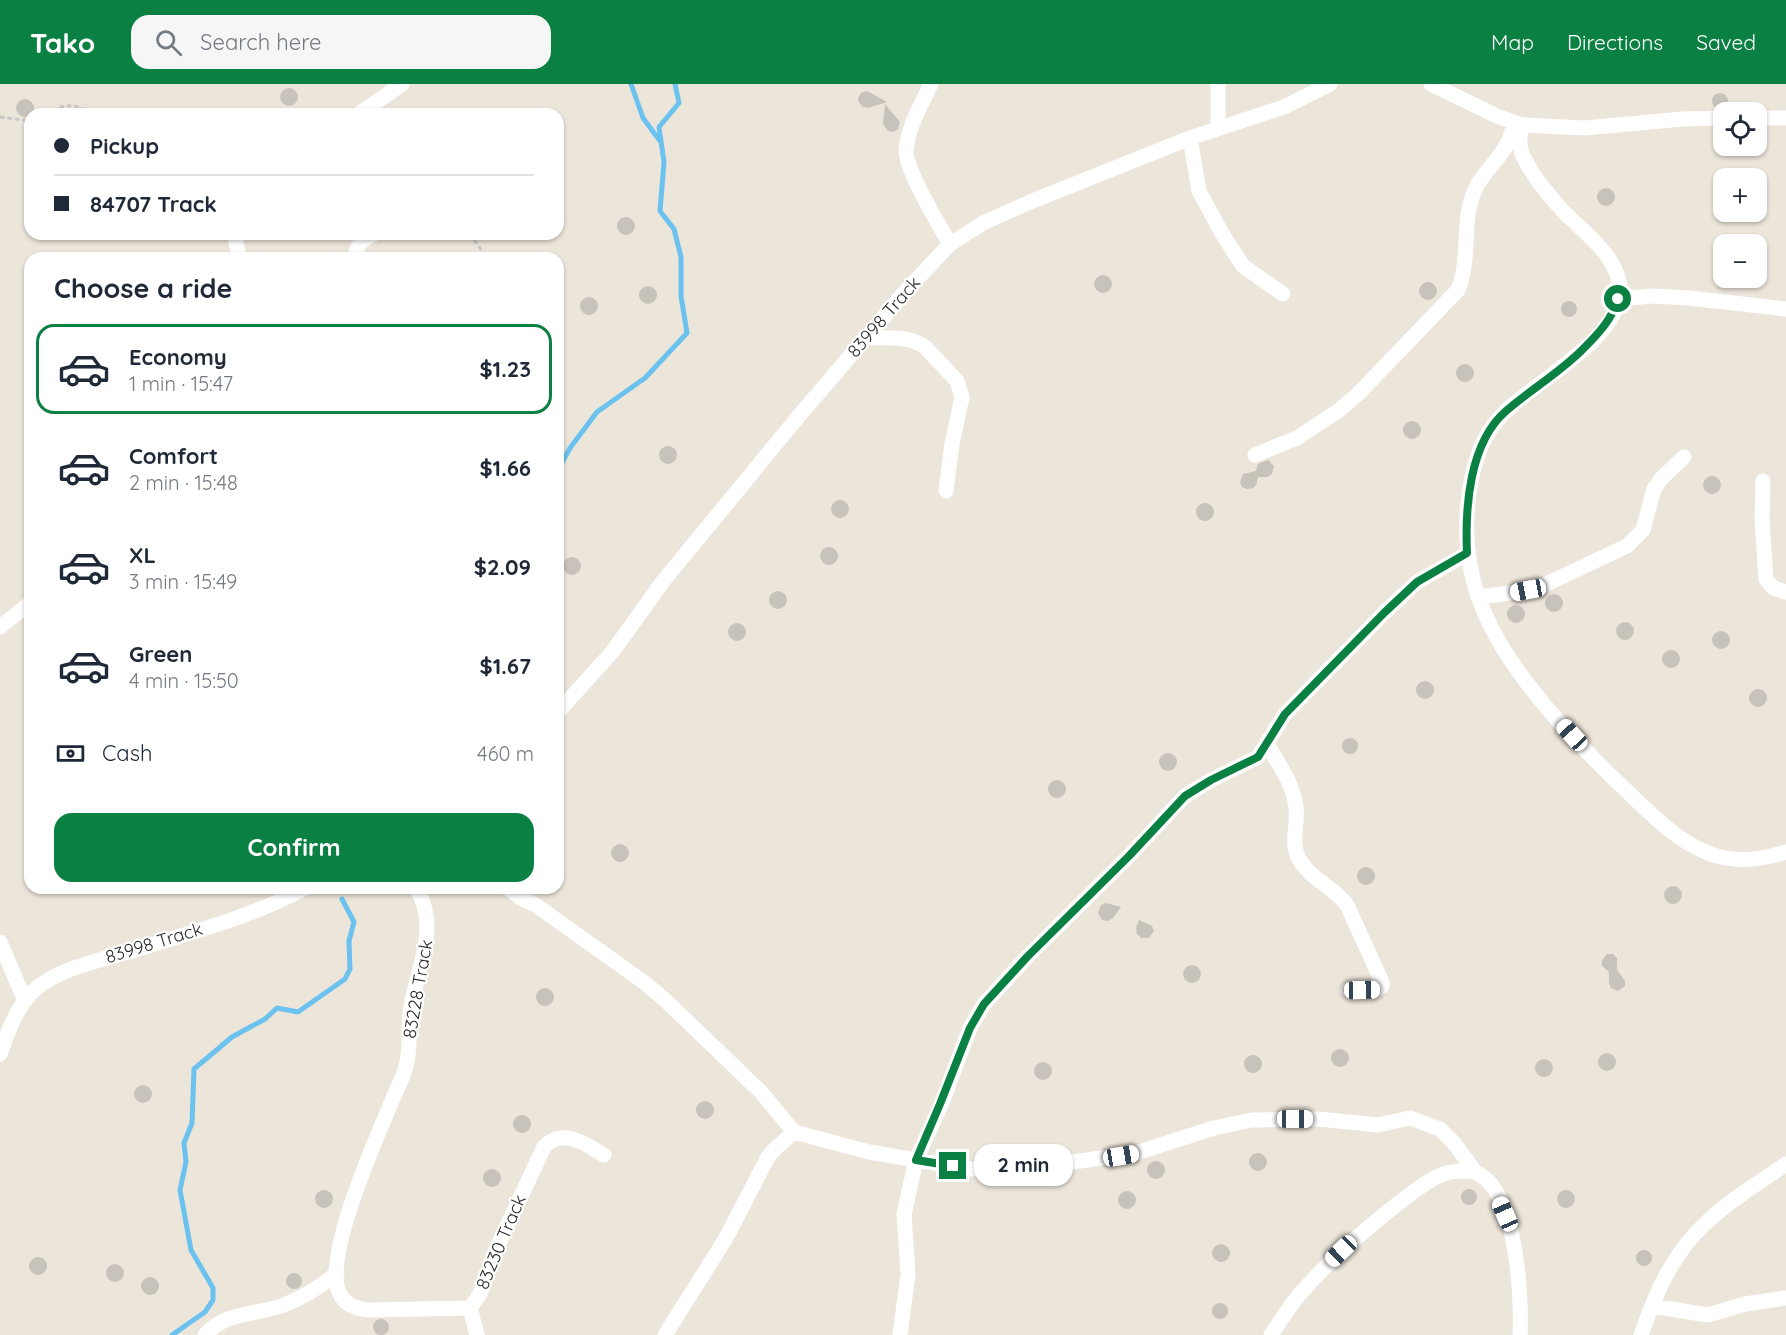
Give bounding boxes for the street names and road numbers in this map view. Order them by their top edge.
street label: 83998 Track [842,271,925,362]
street label: 83998 Track [103,917,205,968]
street label: 83228 Track [397,938,438,1040]
street label: 83230 Track [470,1191,531,1293]

